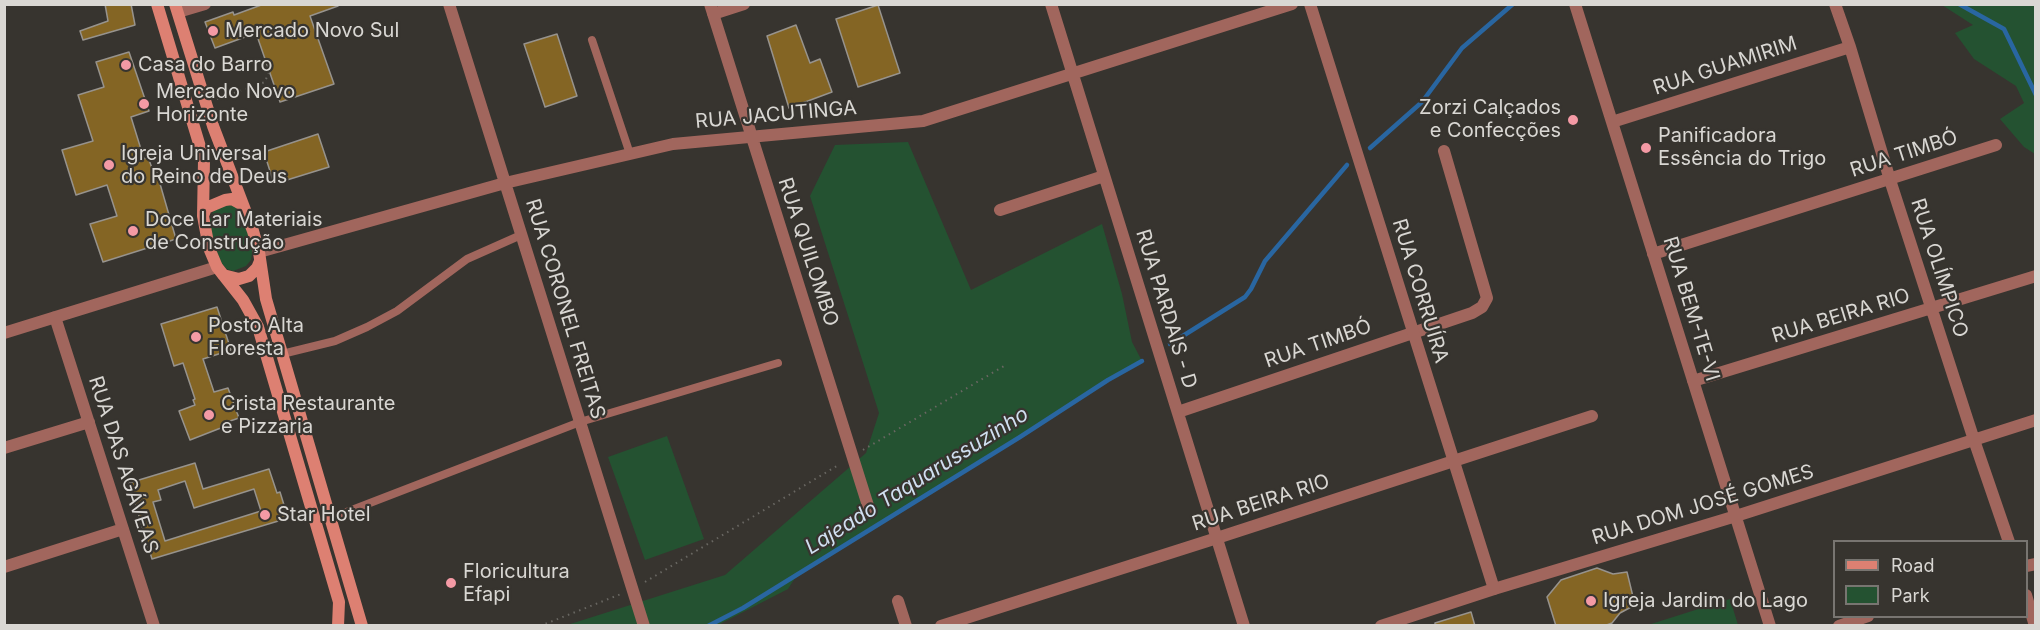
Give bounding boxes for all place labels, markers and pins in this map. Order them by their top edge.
place label: Mercado Novo Sul [225,19,399,43]
marker: Mercado Novo Sul [206,24,220,38]
place label: Casa do Barro [138,53,272,77]
marker: Casa do Barro [119,58,133,72]
place label: Mercado Novo Horizonte [156,80,295,127]
place label: Zorzi Calçados e Confecções [1419,96,1561,143]
marker: Mercado Novo Horizonte [137,97,151,111]
marker: Zorzi Calçados e Confecções [1566,113,1580,127]
place label: Panificadora Essência do Trigo [1658,124,1826,171]
marker: Panificadora Essência do Trigo [1639,141,1653,155]
place label: Igreja Universal do Reino de Deus [121,142,287,189]
marker: Igreja Universal do Reino de Deus [102,158,116,172]
place label: Doce Lar Materiais de Construção [145,208,322,255]
marker: Doce Lar Materiais de Construção [126,224,140,238]
place label: Posto Alta Floresta [208,314,304,361]
marker: Posto Alta Floresta [189,330,203,344]
place label: Crista Restaurante e Pizzaria [221,392,395,439]
marker: Crista Restaurante e Pizzaria [202,408,216,422]
place label: Star Hotel [277,503,371,527]
marker: Star Hotel [258,508,272,522]
place label: Floricultura Efapi [463,560,570,607]
marker: Floricultura Efapi [444,576,458,590]
place label: Igreja Jardim do Lago [1603,589,1808,613]
marker: Igreja Jardim do Lago [1584,594,1598,608]

